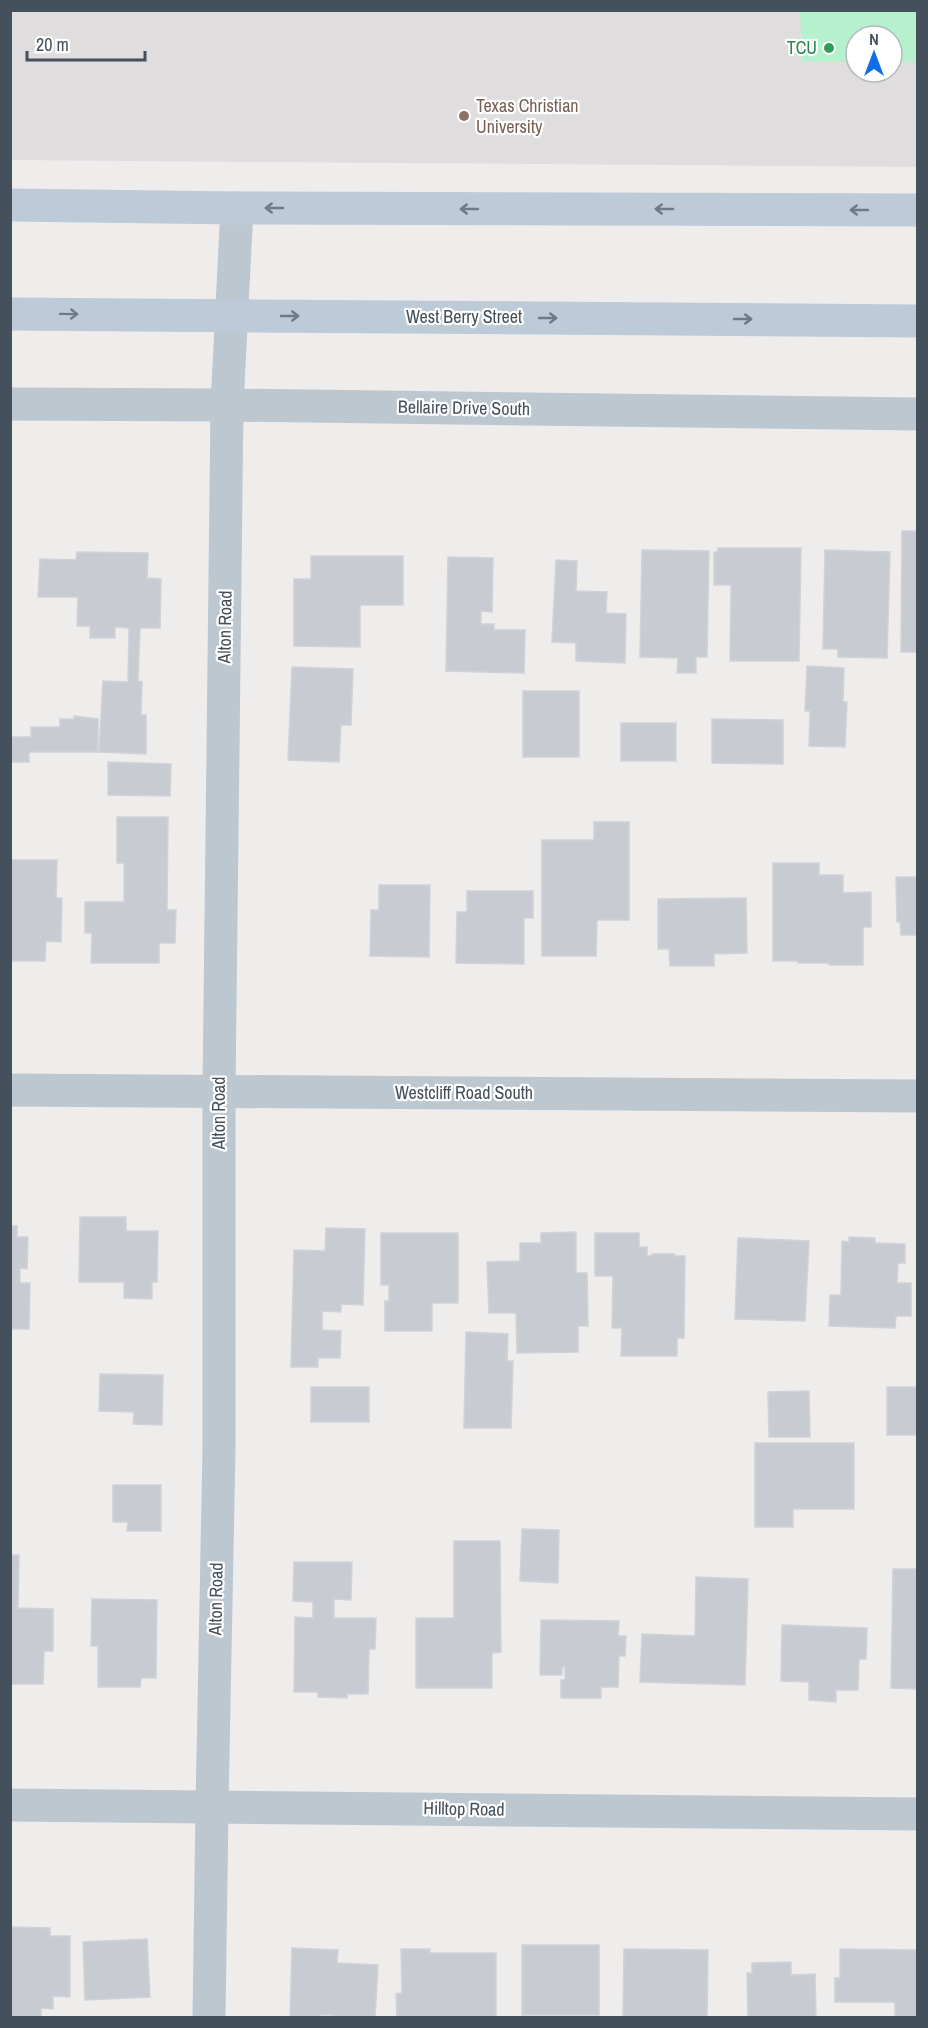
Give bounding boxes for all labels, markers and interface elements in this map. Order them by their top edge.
scale bar [27,24,146,62]
north arrow [844,24,904,84]
text: N [869,28,879,50]
text: 20 m [36,32,69,57]
place label: TCU [787,35,817,60]
marker: TCU [822,41,836,55]
place label: Texas Christian University [476,93,579,139]
marker: Texas Christian University [457,109,471,123]
one-way arrow [265,202,285,214]
one-way arrow [460,203,480,215]
one-way arrow [655,203,675,215]
one-way arrow [850,204,870,216]
street label: West Berry Street [406,304,522,329]
one-way arrow [58,308,78,320]
one-way arrow [280,310,300,322]
one-way arrow [538,312,558,324]
one-way arrow [733,313,753,325]
street label: Bellaire Drive South [398,394,530,421]
street label: Alton Road [211,590,238,665]
street label: Alton Road [206,1076,231,1151]
street label: Westcliff Road South [395,1080,533,1105]
street label: Alton Road [202,1562,229,1637]
street label: Hilltop Road [423,1795,505,1822]

